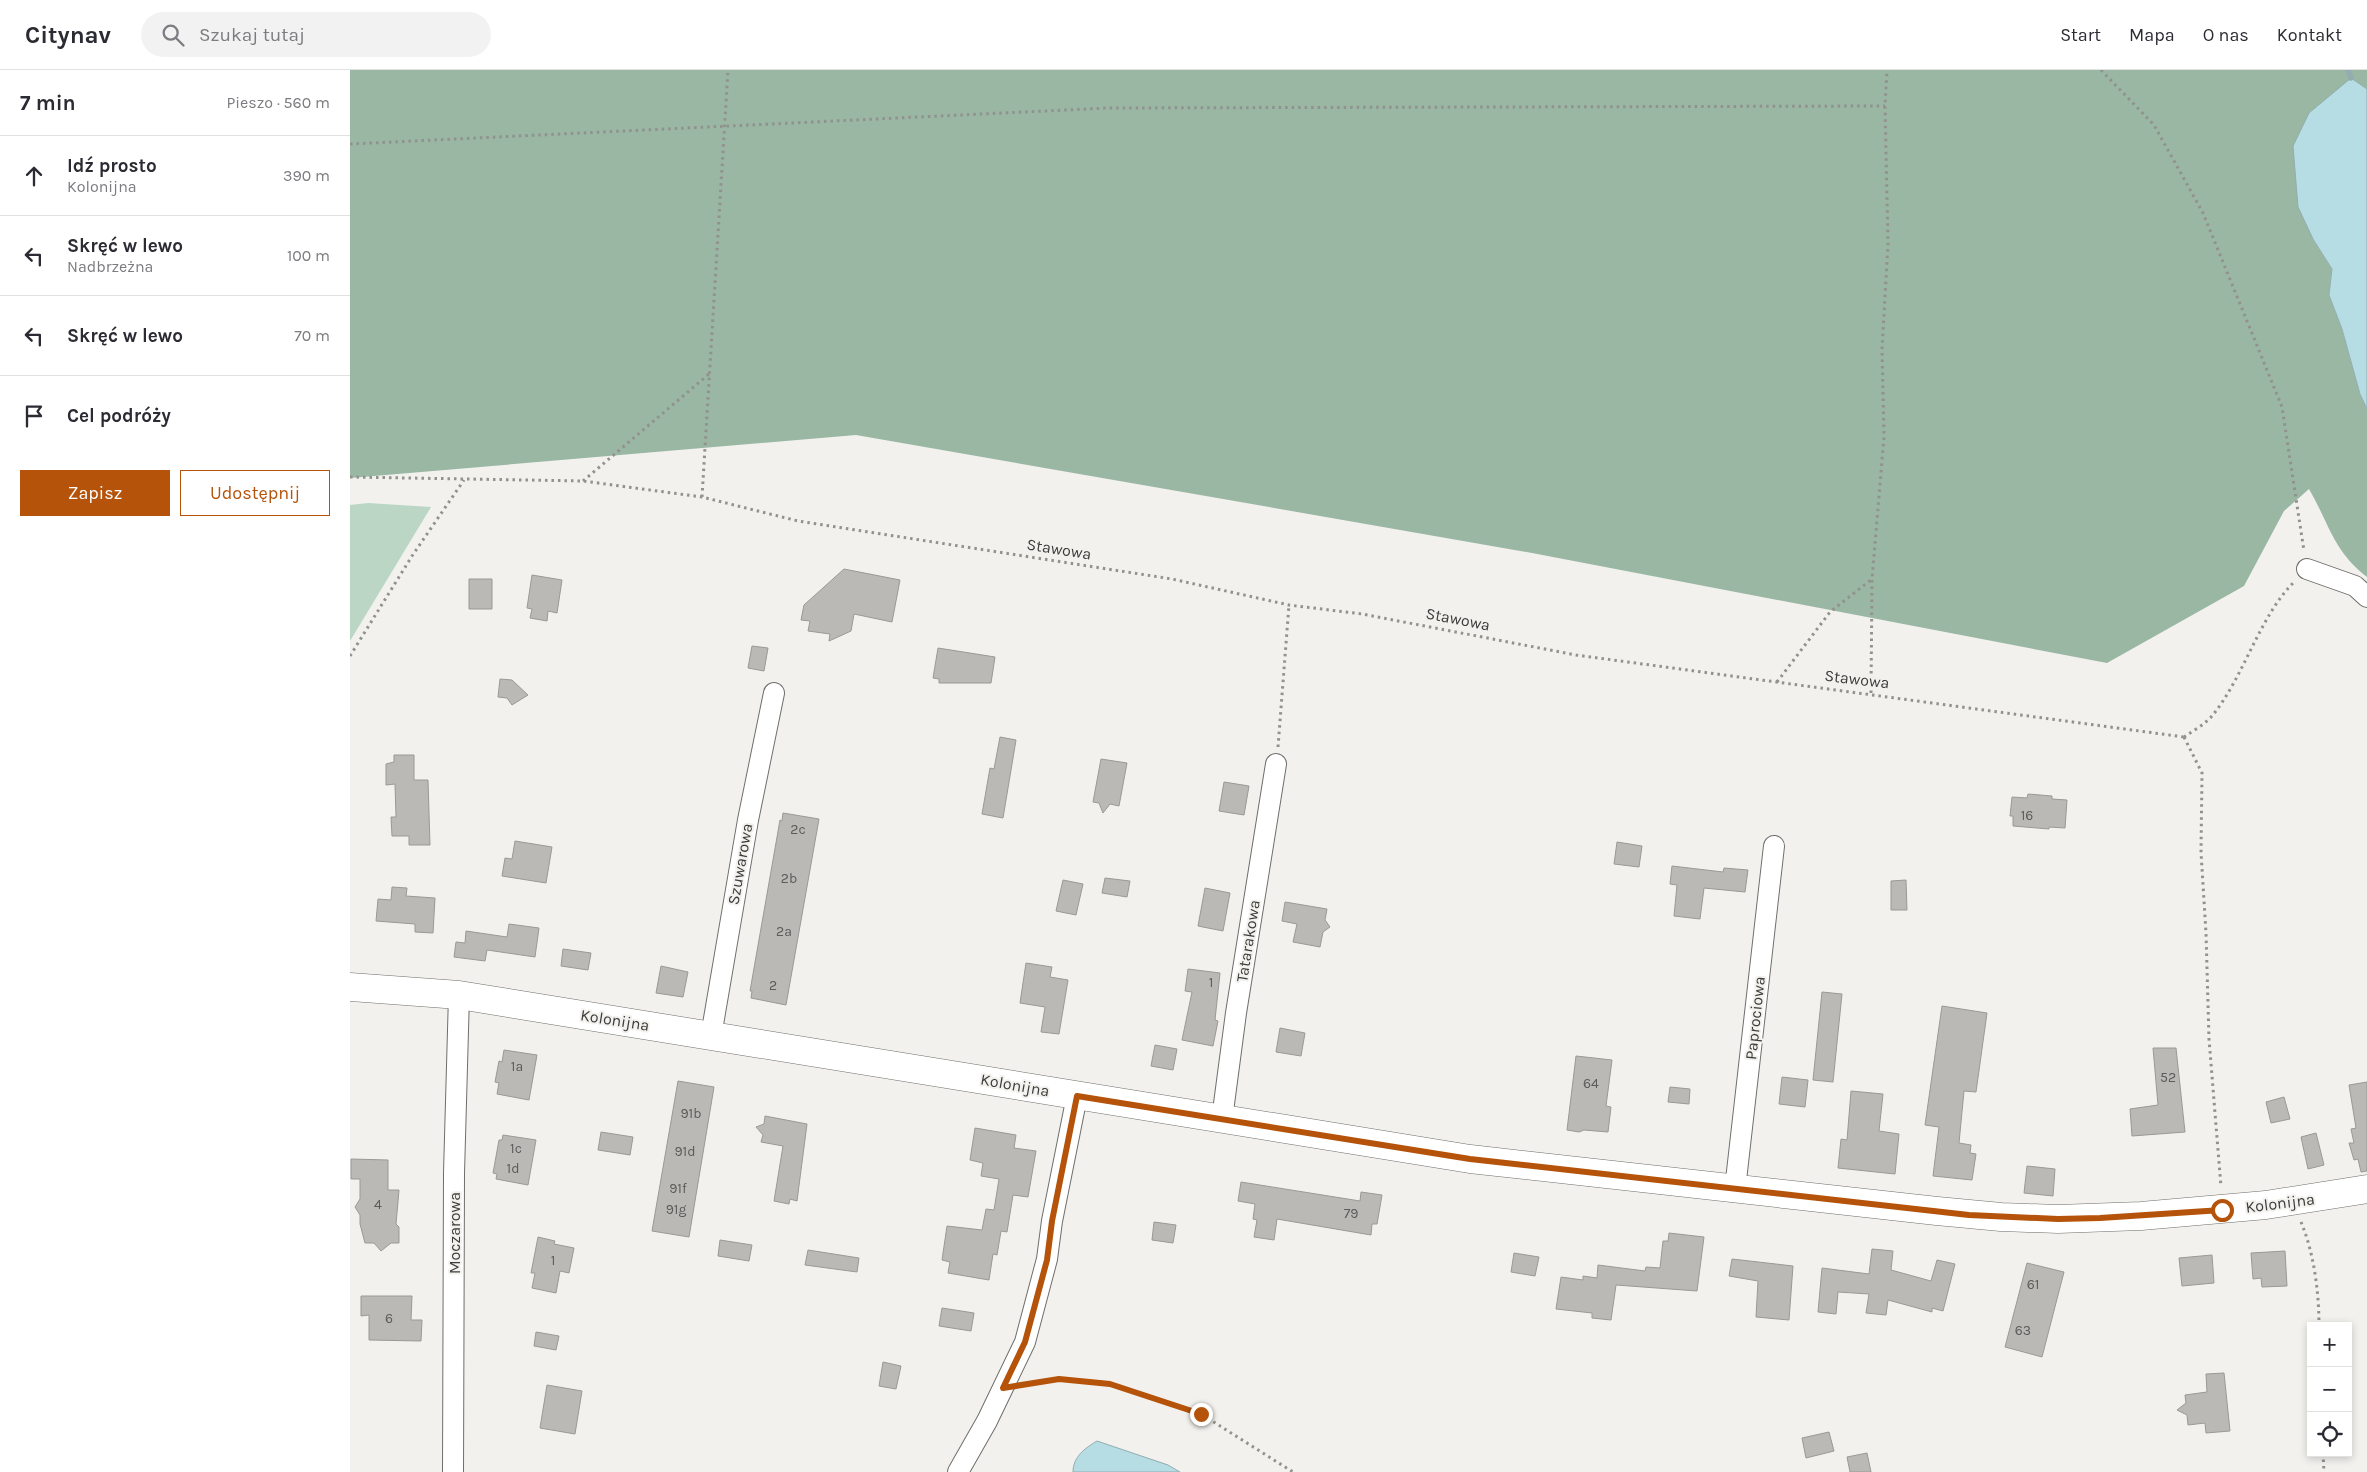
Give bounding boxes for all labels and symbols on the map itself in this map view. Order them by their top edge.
street label: Stawowa [1025,535,1093,563]
street label: Stawowa [1424,603,1492,635]
street label: Stawowa [1823,666,1891,692]
house number: 16 [2021,807,2033,824]
house number: 2c [790,821,806,838]
street label: Szuwarowa [724,822,756,906]
house number: 2b [781,870,797,887]
street label: Tatarakowa [1232,899,1264,983]
house number: 2a [776,923,792,940]
house number: 1 [1209,974,1213,991]
street label: Paprociowa [1741,975,1769,1061]
house number: 2 [769,977,777,994]
street label: Kolonijna [579,1005,651,1035]
house number: 1a [511,1058,523,1075]
house number: 52 [2160,1069,2176,1086]
street label: Kolonijna [979,1070,1051,1100]
house number: 64 [1583,1075,1599,1092]
house number: 91b [680,1105,702,1122]
house number: 1c [510,1140,522,1157]
house number: 91d [674,1143,696,1160]
house number: 1d [507,1160,519,1177]
house number: 91f [669,1180,687,1197]
street label: Kolonijna [2244,1189,2316,1217]
street label: Moczarowa [445,1192,464,1274]
house number: 4 [374,1196,382,1213]
route start [2211,1199,2234,1222]
house number: 91g [666,1201,686,1218]
house number: 79 [1344,1205,1358,1222]
house number: 1 [551,1252,555,1269]
house number: 61 [2027,1276,2039,1293]
house number: 6 [385,1310,393,1327]
house number: 63 [2015,1322,2031,1339]
route end [1190,1403,1213,1426]

